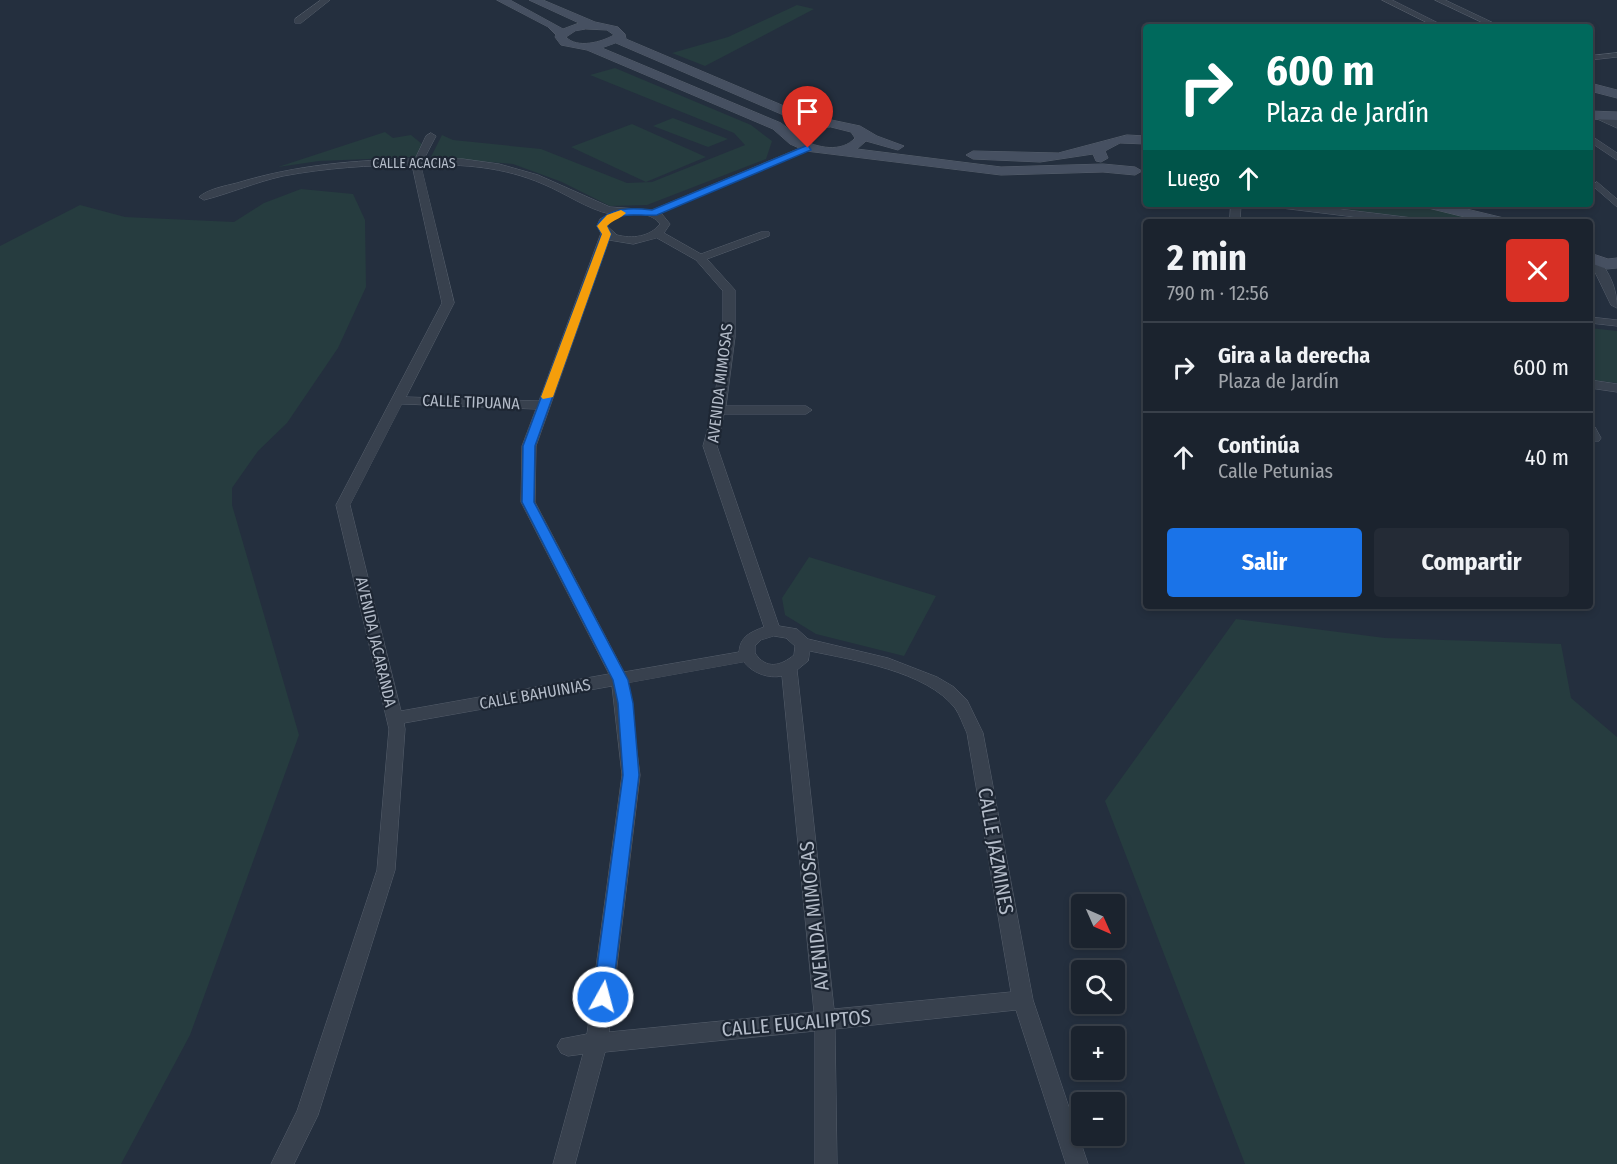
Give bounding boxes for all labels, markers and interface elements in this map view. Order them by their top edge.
text: 600 m [1266,46,1375,96]
icon: right [1167,48,1245,126]
pin [782,86,833,148]
icon: arrive [791,95,824,128]
text: Plaza de Jardín [1266,97,1429,129]
street label: CALLE ACACIAS [372,155,456,172]
icon: ahead [1232,162,1265,195]
text: Luego [1167,165,1220,192]
text: 2 min [1167,236,1247,280]
button: close [1506,239,1569,302]
text: 790 m · 12:56 [1167,281,1269,305]
street label: AVENIDA MIMOSAS [703,322,737,444]
text: Gira a la derecha [1218,342,1370,369]
icon: right [1167,351,1200,384]
text: 600 m [1513,354,1569,381]
text: Plaza de Jardín [1218,369,1339,393]
street label: CALLE TIPUANA [422,391,521,413]
text: Continúa [1218,432,1300,459]
icon: ahead [1167,441,1200,474]
text: 40 m [1525,444,1569,471]
text: Calle Petunias [1218,459,1333,483]
button: Salir [1167,528,1362,597]
button: Compartir [1374,528,1569,597]
street label: AVENIDA JACARANDA [352,575,400,709]
street label: CALLE BAHUINIAS [478,675,592,713]
street label: CALLE JAZMINES [973,786,1019,916]
street label: AVENIDA MIMOSAS [794,840,834,992]
north arrow [1071,894,1125,948]
map controls [1071,894,1125,1146]
button: search [1071,960,1125,1014]
position arrow [571,965,635,1029]
street label: CALLE EUCALIPTOS [721,1005,872,1041]
button: + [1071,1026,1125,1080]
button: − [1071,1092,1125,1146]

